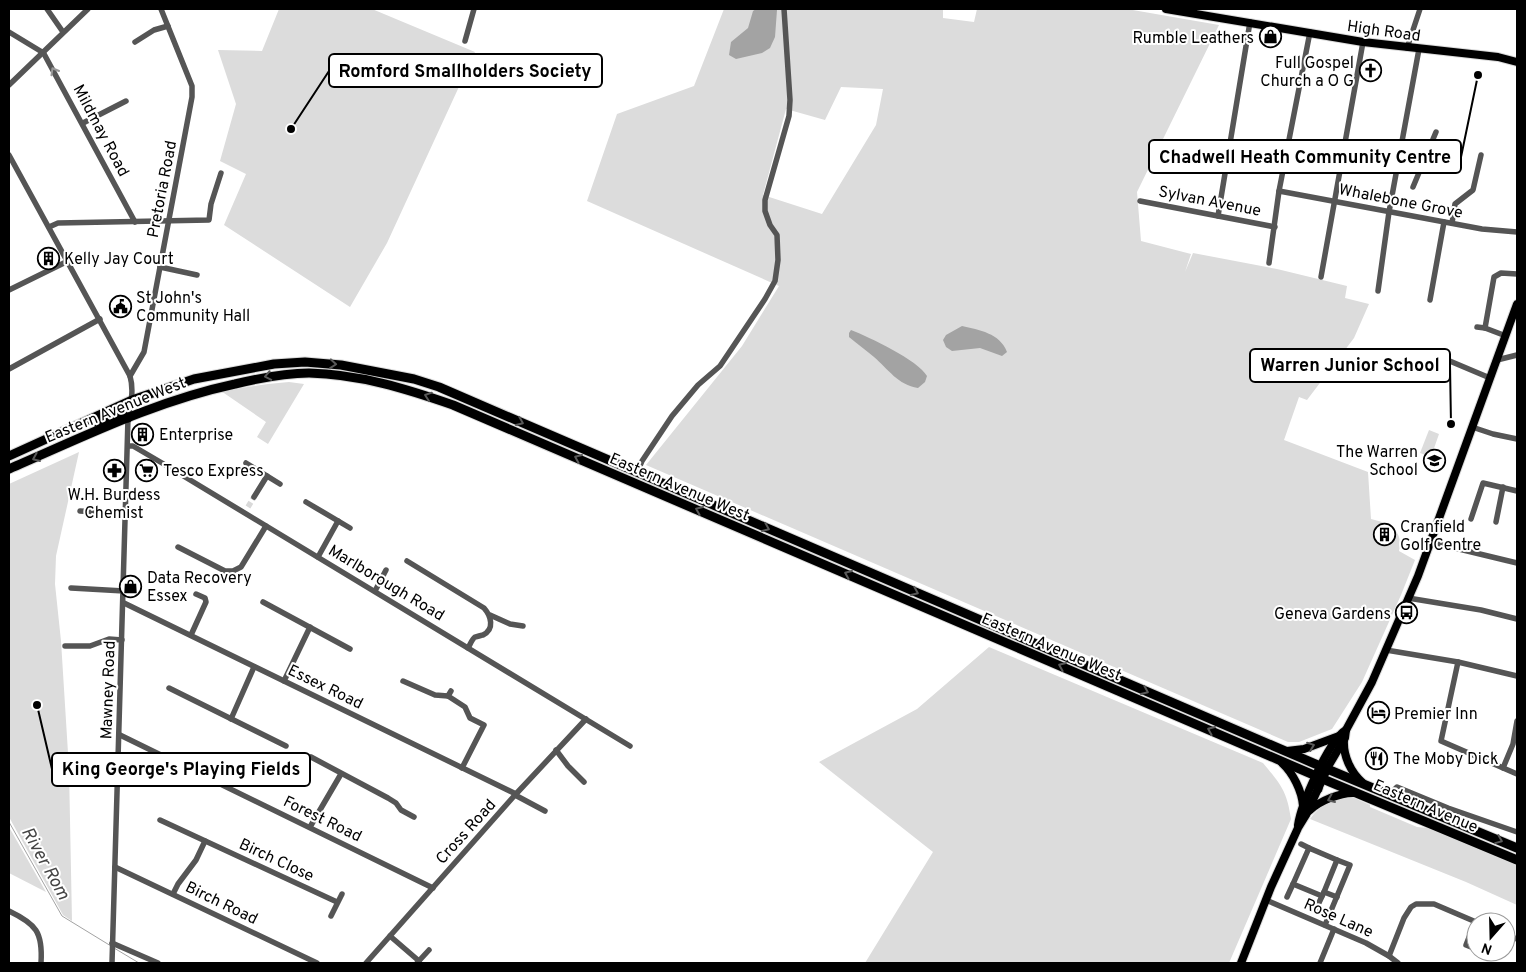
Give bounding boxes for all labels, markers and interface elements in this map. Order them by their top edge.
street label: High Road [1346,17,1422,47]
shop icon: Rumble Leathers [1258,25,1282,49]
place label: Rumble Leathers [1132,29,1254,49]
callout: Romford Smallholders Society [329,54,602,87]
place label: Full Gospel Church a O G [1260,54,1354,92]
church icon: Full Gospel Church a O G [1358,59,1382,83]
text: Romford Smallholders Society [338,61,592,84]
one-way arrow [50,68,60,77]
street label: Mildmay Road [68,81,133,180]
street label: Pretoria Road [144,139,182,240]
callout: Chadwell Heath Community Centre [1149,140,1461,173]
text: Chadwell Heath Community Centre [1159,147,1451,170]
street label: Whalebone Grove [1337,180,1464,224]
street label: Sylvan Avenue [1157,182,1263,222]
building icon: Kelly Jay Court [36,246,60,270]
place label: Kelly Jay Court [64,250,174,270]
place label: St John's Community Hall [136,289,250,327]
public building icon: St John's Community Hall [108,294,132,318]
callout: Warren Junior School [1250,349,1450,382]
text: Warren Junior School [1260,355,1440,378]
one-way arrow [330,359,338,370]
one-way arrow [264,371,273,381]
street label: Eastern Avenue West [42,373,189,448]
one-way arrow [424,392,433,402]
one-way arrow [515,416,524,427]
building icon: Enterprise [131,422,155,446]
place label: Enterprise [159,426,233,446]
place label: The Warren School [1336,443,1418,481]
school or university icon: The Warren School [1422,448,1446,472]
street label: Eastern Avenue West [606,449,752,526]
one-way arrow [32,451,41,462]
one-way arrow [574,454,583,465]
pharmacy icon: W.H. Burdess Chemist [102,458,126,482]
supermarket icon: Tesco Express [135,458,159,482]
place label: Tesco Express [163,462,264,482]
place label: W.H. Burdess Chemist [68,486,160,524]
one-way arrow [695,506,704,517]
place label: Cranfield Golf Centre [1400,518,1481,556]
one-way arrow [761,522,770,532]
building icon: Cranfield Golf Centre [1372,523,1396,547]
street label: Marlborough Road [324,541,448,626]
place label: Data Recovery Essex [147,569,252,607]
one-way arrow [844,570,853,581]
shop icon: Data Recovery Essex [119,574,143,598]
one-way arrow [910,586,919,597]
bus stop icon: Geneva Gardens [1395,601,1419,625]
place label: Geneva Gardens [1274,605,1391,625]
street label: Eastern Avenue West [978,609,1124,686]
street label: Mawney Road [97,640,121,740]
street label: Essex Road [284,661,366,715]
one-way arrow [1058,662,1067,673]
one-way arrow [1140,684,1149,695]
hotel icon: Premier Inn [1366,701,1390,725]
place label: Premier Inn [1394,705,1478,725]
one-way arrow [1207,726,1216,737]
one-way arrow [1306,742,1315,752]
restaurant icon: The Moby Dick [1365,746,1389,770]
place label: The Moby Dick [1393,750,1498,770]
callout: King George's Playing Fields [52,753,310,786]
text: King George's Playing Fields [62,759,300,782]
street label: Eastern Avenue [1370,776,1481,838]
street label: Forest Road [280,792,365,847]
one-way arrow [1327,793,1336,803]
street label: Cross Road [432,796,501,869]
water label: River Rom [15,823,74,905]
one-way arrow [1494,834,1503,844]
street label: Birch Close [235,835,317,887]
street label: Birch Road [182,878,261,930]
street label: Rose Lane [1300,895,1376,943]
north arrow [1466,912,1516,962]
text: N [1479,938,1495,958]

